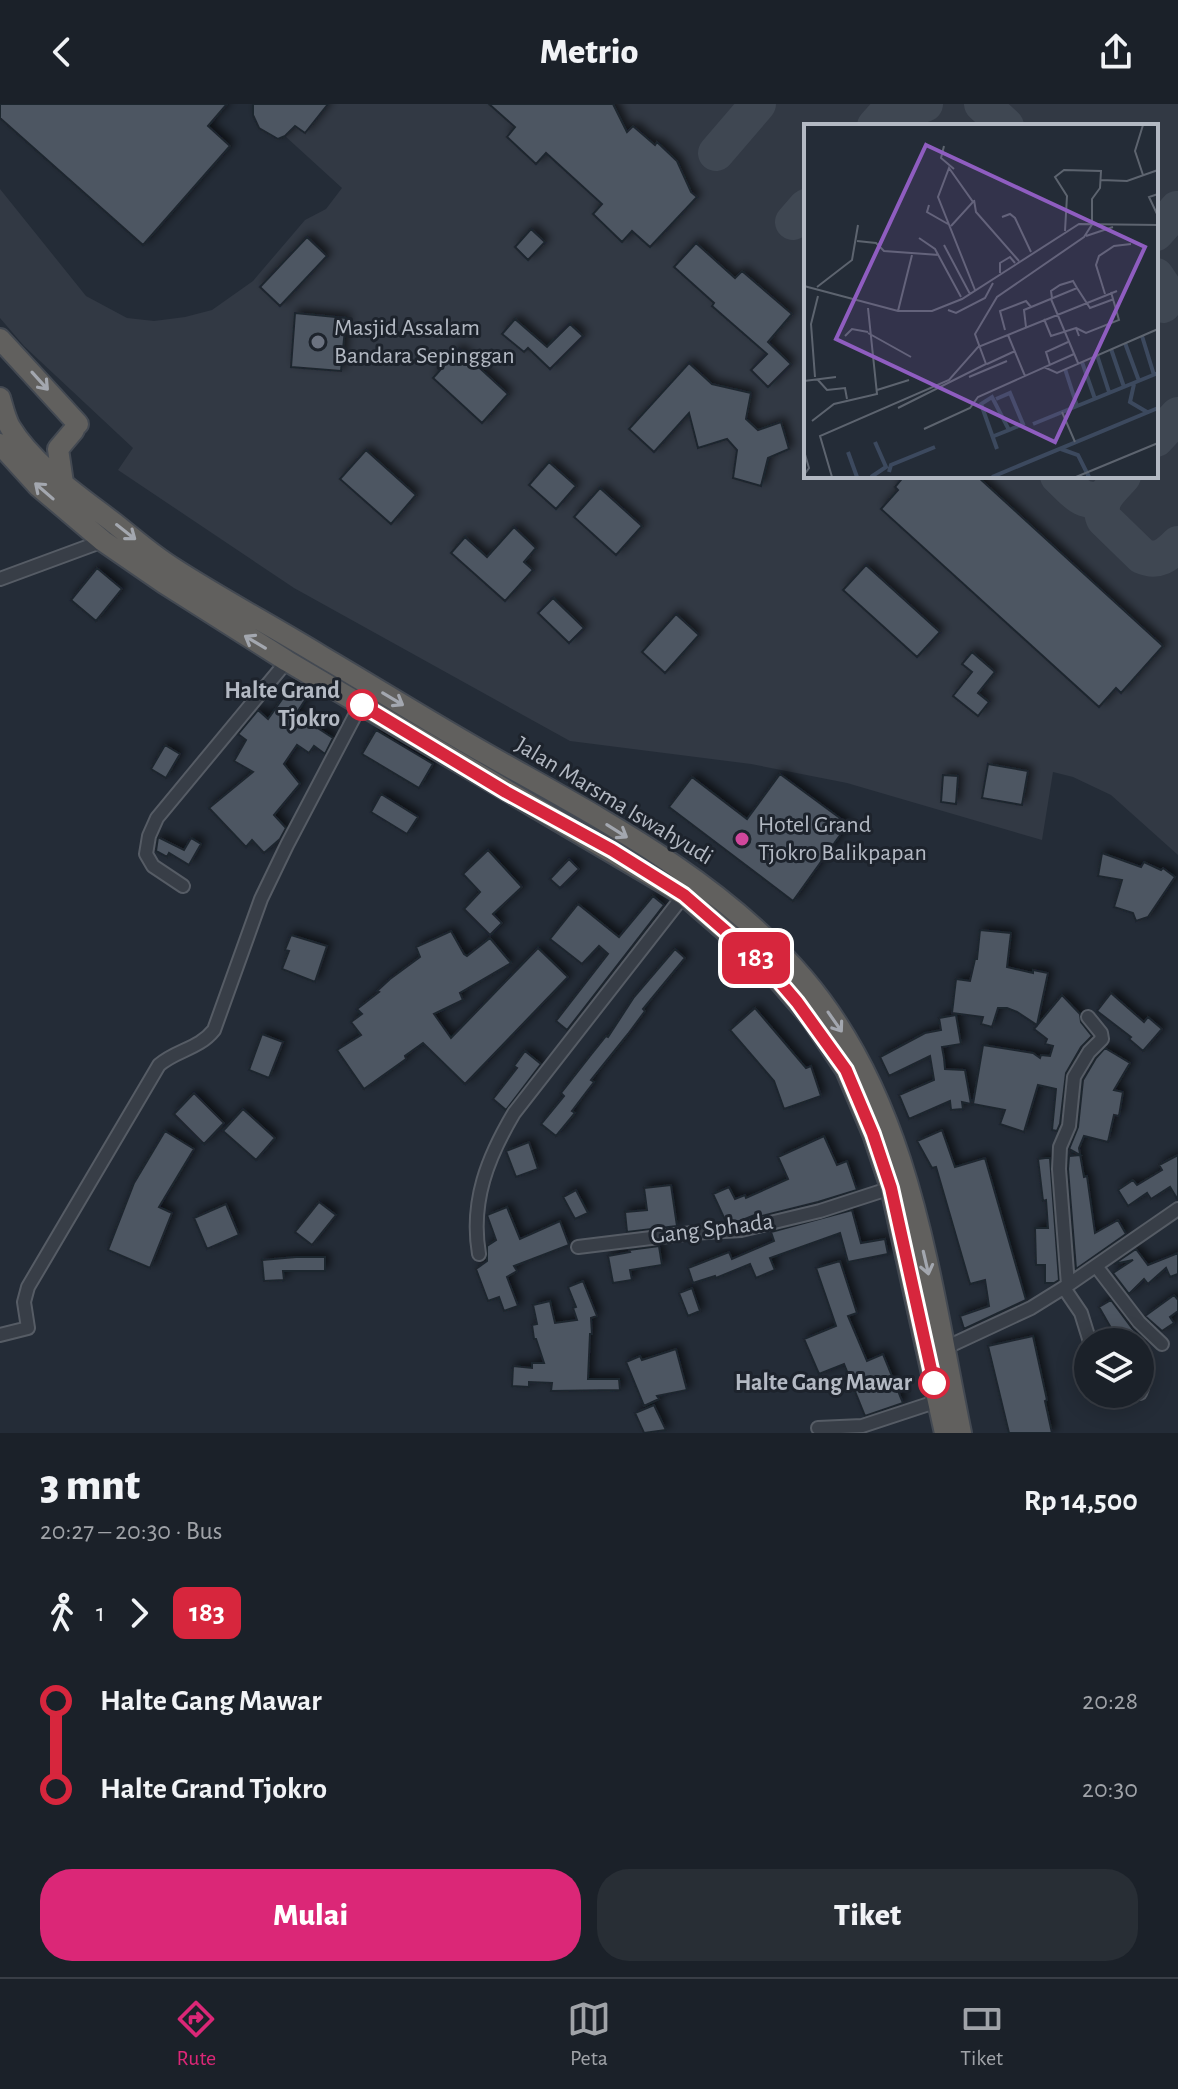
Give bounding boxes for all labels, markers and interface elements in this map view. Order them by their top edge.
icon: back [40,30,84,74]
icon: share [1094,30,1138,74]
text: Metrio [540,34,638,70]
inset map [804,124,1158,478]
place label: Masjid Assalam Bandara Sepinggan [334,316,515,368]
marker: Masjid Assalam Bandara Sepinggan [309,333,327,351]
one-way arrow [30,371,48,391]
one-way arrow [34,482,54,500]
one-way arrow [115,523,136,541]
one-way arrow [244,633,267,649]
place label: Halte Grand Tjokro [224,679,340,731]
marker: Halte Grand Tjokro [347,690,377,720]
one-way arrow [381,692,404,708]
street label: Jalan Marsma Iswahyudi [511,733,717,869]
place label: Hotel Grand Tjokro Balikpapan [758,813,927,865]
one-way arrow [606,823,628,839]
marker: Hotel Grand Tjokro Balikpapan [733,830,751,848]
line badge: 183 [710,932,802,984]
text: 183 [738,944,774,972]
one-way arrow [826,1010,843,1032]
street label: Gang Sphada [649,1210,775,1248]
one-way arrow [919,1250,934,1275]
map controls [1074,1328,1154,1408]
button: layers [1074,1328,1154,1408]
marker: Halte Gang Mawar [919,1368,949,1398]
place label: Halte Gang Mawar [735,1371,913,1395]
text: 3 mnt [40,1464,140,1508]
text: Rp 14,500 [1024,1486,1138,1516]
text: 20:27 – 20:30 · Bus [40,1518,222,1544]
icon: walk [40,1591,84,1635]
icon: forward [117,1591,161,1635]
text: 183 [189,1599,225,1627]
text: 1 [96,1600,105,1626]
text: Halte Gang Mawar [100,1686,322,1716]
text: 20:28 [1082,1688,1138,1714]
text: Halte Grand Tjokro [100,1774,327,1804]
text: 20:30 [1082,1776,1138,1802]
button: Mulai [40,1869,581,1961]
button: Tiket [597,1869,1138,1961]
tab: Rute [174,1997,218,2071]
tab: Peta [567,1997,611,2071]
tab: Tiket [960,1997,1004,2071]

